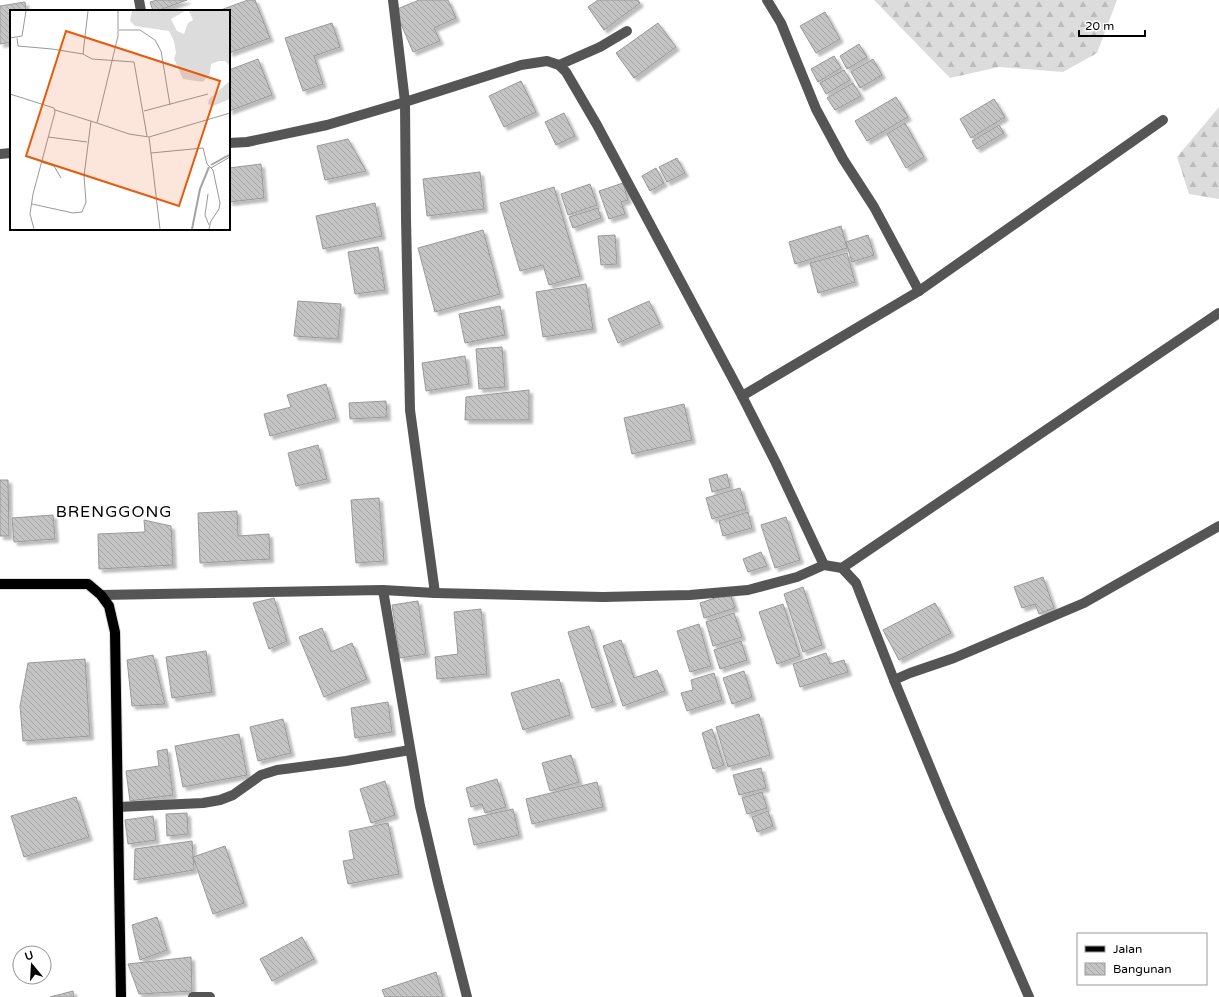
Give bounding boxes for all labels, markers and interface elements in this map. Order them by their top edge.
inset map [10,10,230,230]
scale bar [1079,12,1145,38]
text: 20 m [1085,19,1114,33]
district label: BRENGGONG [56,502,172,522]
legend [1077,933,1207,985]
text: Jalan [1113,942,1142,956]
north arrow [12,945,52,985]
text: U [23,948,35,963]
text: Bangunan [1113,962,1172,976]

